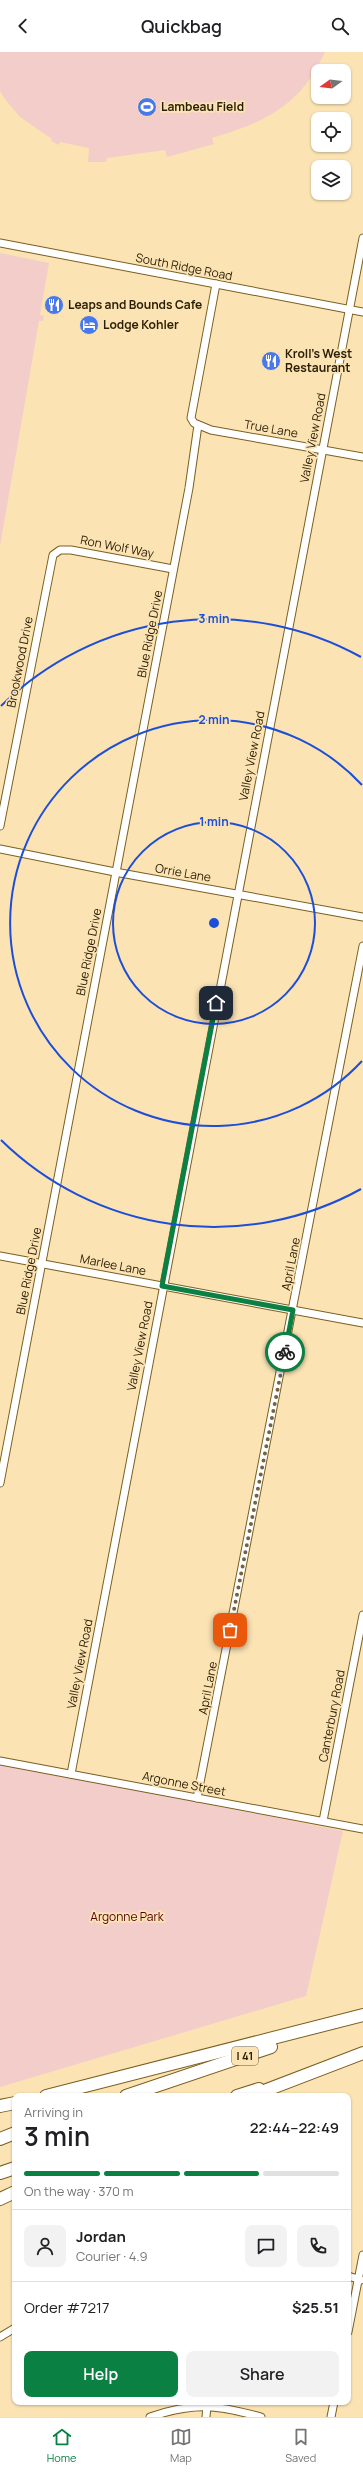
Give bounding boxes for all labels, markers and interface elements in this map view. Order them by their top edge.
text: Quickbag [141,14,222,38]
icon: back [12,15,34,37]
icon: search [329,15,351,37]
north arrow [311,64,351,104]
map controls [311,64,351,200]
sports icon: Lambeau Field [136,96,158,118]
place label: Lambeau Field [161,98,244,115]
button: locate [311,112,351,152]
button: layers [311,160,351,200]
street label: South Ridge Road [134,249,234,284]
restaurant icon: Leaps and Bounds Cafe [43,294,65,316]
place label: Leaps and Bounds Cafe [68,296,202,313]
hotel icon: Lodge Kohler [78,314,100,336]
place label: Lodge Kohler [103,316,179,333]
place label: Kroll's West Restaurant [285,345,352,376]
restaurant icon: Kroll's West Restaurant [260,350,282,372]
street label: Valley View Road [295,392,330,484]
street label: True Lane [243,415,299,442]
street label: Ron Wolf Way [79,531,156,562]
street label: Blue Ridge Drive [133,589,166,679]
text: 3 min [198,610,230,627]
street label: Brookwood Drive [2,615,37,709]
street label: Valley View Road [234,710,269,802]
text: 2 min [198,711,230,728]
text: 1 min [199,813,229,830]
street label: Orrie Lane [154,859,212,886]
street label: Blue Ridge Drive [72,907,105,997]
centre of rings [207,916,221,930]
pin [199,986,233,1020]
icon: home [205,992,227,1014]
street label: Blue Ridge Drive [12,1226,45,1316]
street label: April Lane [277,1236,304,1292]
street label: Marlee Lane [78,1250,148,1279]
street label: Valley View Road [122,1300,157,1392]
courier [265,1332,305,1372]
icon: bike [274,1341,296,1363]
pin [213,1613,247,1647]
street label: Valley View Road [62,1618,97,1710]
icon: bag [219,1619,241,1641]
street label: April Lane [194,1660,221,1716]
street label: Canterbury Road [314,1668,349,1764]
street label: Argonne Street [141,1767,228,1800]
park label: Argonne Park [90,1908,165,1925]
road number: I 41 [232,2047,258,2065]
text: Arriving in [24,2103,83,2121]
text: 22:44–22:49 [250,2117,339,2138]
text: 3 min [24,2118,90,2154]
text: On the way · 370 m [24,2182,134,2200]
button: person [24,2225,66,2267]
button: chat [245,2225,287,2267]
button: phone [297,2225,339,2267]
text: Jordan [76,2226,126,2247]
text: Courier · 4.9 [76,2247,148,2265]
text: Order #7217 [24,2297,109,2318]
text: $25.51 [292,2297,339,2318]
button: Help [24,2351,178,2397]
button: Share [186,2351,339,2397]
tab: Home [47,2426,76,2465]
tab: Map [170,2426,192,2465]
tab: Saved [285,2426,316,2465]

